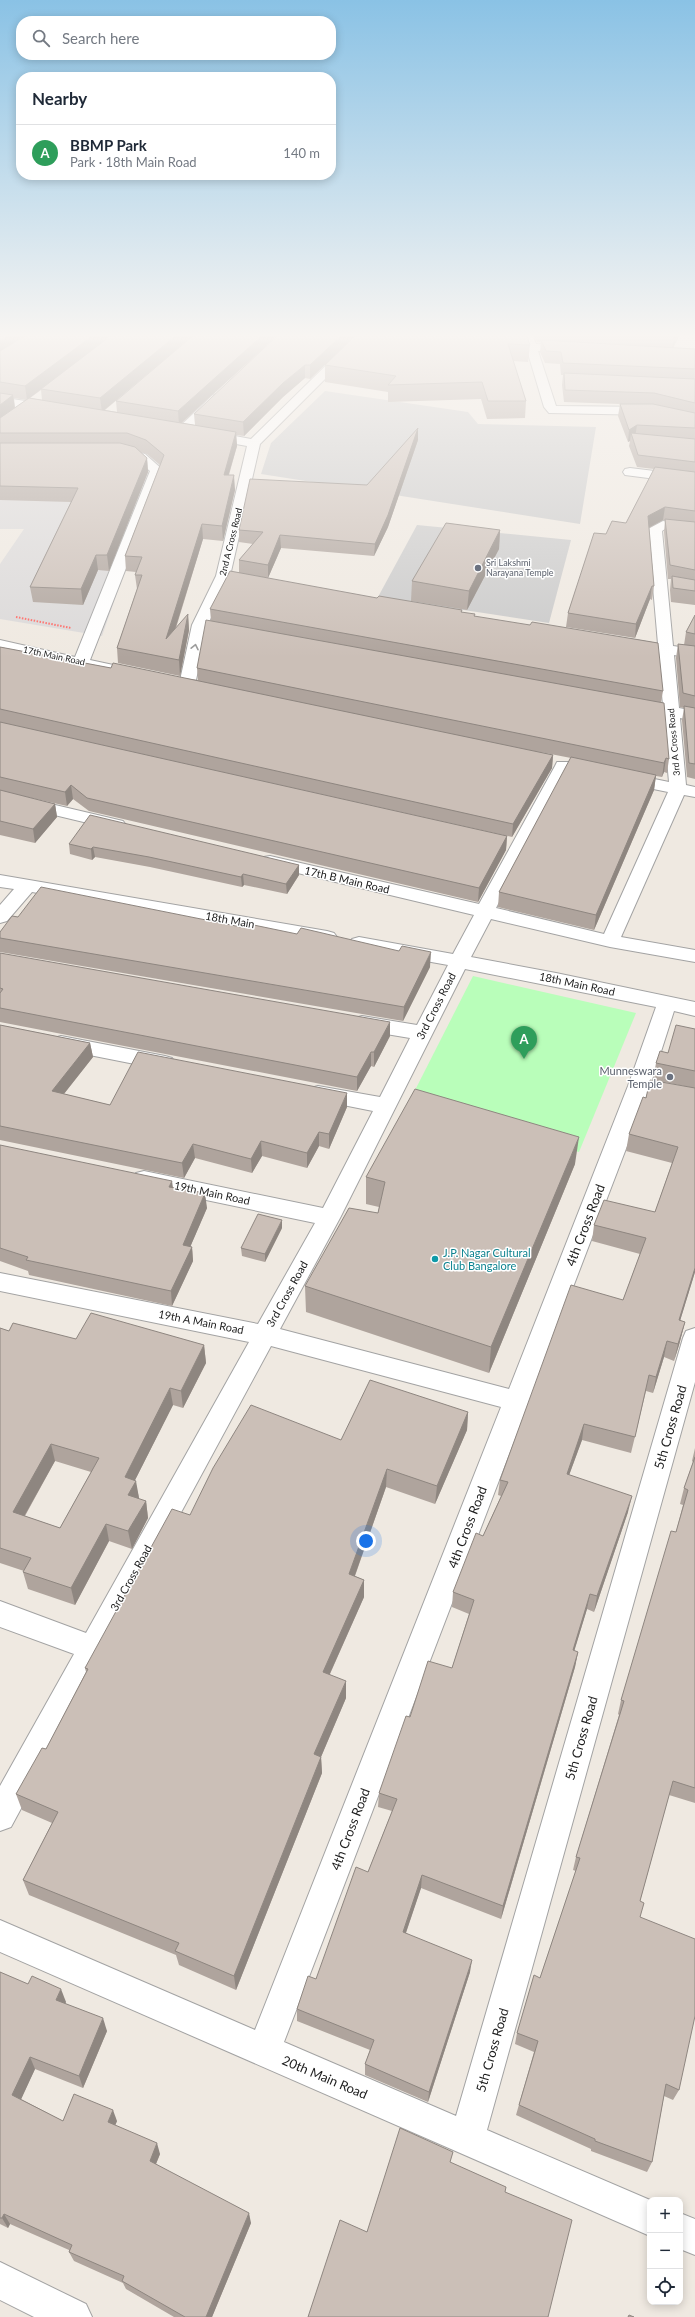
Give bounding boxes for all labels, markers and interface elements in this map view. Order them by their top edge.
search box [16,16,336,60]
icon: search [30,27,52,49]
text: Search here [62,29,139,47]
text: Nearby [32,88,87,109]
text: BBMP Park [70,136,147,154]
text: A [40,145,50,161]
text: 140 m [283,145,320,161]
text: Park · 18th Main Road [70,154,197,170]
street label: 2nd A Cross Road [217,507,244,577]
place label: Sri Lakshmi Narayana Temple [486,557,554,578]
marker: Sri Lakshmi Narayana Temple [473,563,483,573]
street label: 17th Main Road [22,644,86,667]
one-way arrow [190,644,198,650]
street label: 3rd A Cross Road [665,708,682,776]
street label: 17th B Main Road [303,863,391,896]
street label: 18th Main [204,909,256,930]
street label: 18th Main Road [538,969,616,998]
street label: 3rd Cross Road [413,970,458,1041]
pin: A [511,1026,537,1059]
place label: Munneswara Temple [599,1064,662,1090]
marker: Munneswara Temple [665,1072,675,1082]
street label: 19th Main Road [173,1178,251,1207]
street label: 4th Cross Road [562,1182,608,1268]
place label: J.P. Nagar Cultural Club Bangalore [443,1246,531,1272]
marker: J.P. Nagar Cultural Club Bangalore [430,1254,440,1264]
street label: 3rd Cross Road [263,1259,310,1329]
street label: 19th A Main Road [157,1307,245,1336]
street label: 5th Cross Road [650,1383,690,1471]
street label: 4th Cross Road [444,1484,490,1570]
your location [356,1531,376,1551]
street label: 3rd Cross Road [107,1543,154,1613]
street label: 5th Cross Road [561,1694,601,1782]
street label: 4th Cross Road [327,1786,373,1872]
street label: 5th Cross Road [472,2006,512,2094]
street label: 20th Main Road [280,2052,370,2102]
map controls [647,2197,683,2305]
button: + [647,2197,683,2233]
button: − [647,2233,683,2269]
button: locate [647,2269,683,2305]

